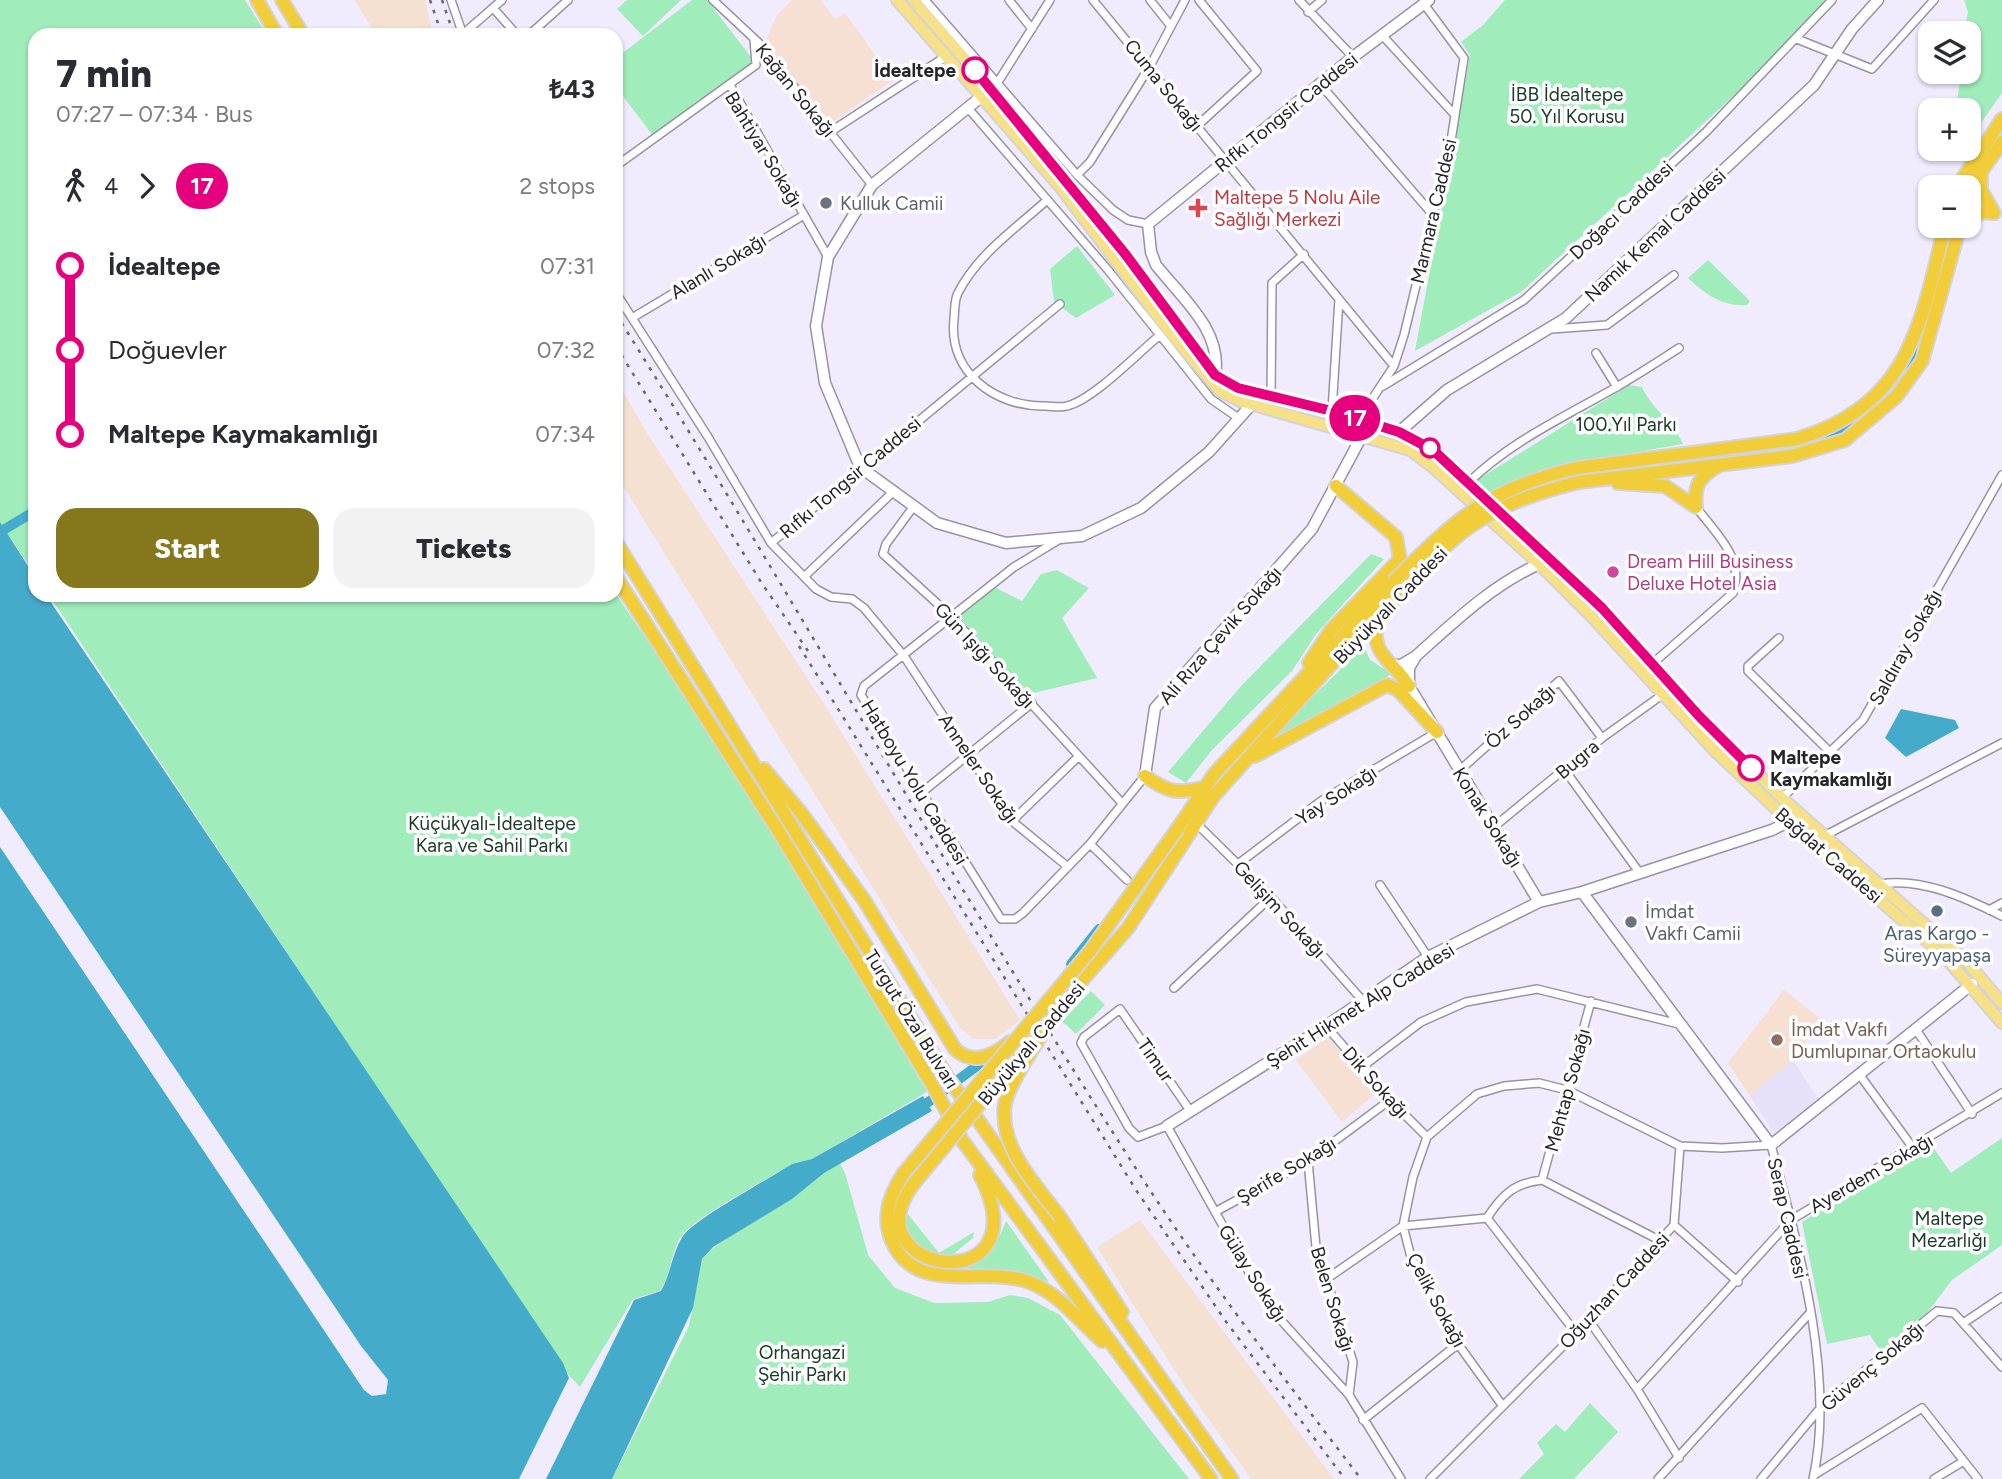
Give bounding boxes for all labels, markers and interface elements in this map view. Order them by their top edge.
map controls [1918,21,1981,238]
button: layers [1918,21,1981,84]
street label: Cuma Sokağı [1119,35,1208,136]
street label: Kağan Sokağı [751,39,840,142]
street label: Rıfkı Tongsir Caddesi [1210,48,1362,177]
text: 7 min [56,51,152,97]
marker: İdealtepe [962,57,988,83]
place label: İdealtepe [874,59,956,82]
text: ₺43 [549,73,595,105]
park label: İBB İdealtepe 50. Yıl Korusu [1509,83,1625,128]
street label: Bahtiyar Sokağı [720,87,807,211]
button: + [1918,98,1981,161]
text: 07:27 – 07:34 · Bus [56,100,253,128]
street label: Marmara Caddesi [1406,136,1461,286]
street label: Doğacı Caddesi [1565,156,1678,264]
street label: Namık Kemal Caddesi [1580,164,1731,307]
icon: walk [56,167,94,205]
icon: forward [128,167,166,205]
text: 17 [190,171,214,200]
text: 4 [104,172,118,200]
text: 2 stops [519,172,595,200]
button: − [1918,175,1981,238]
place label: Maltepe 5 Nolu Aile Sağlığı Merkezi [1214,186,1380,231]
place label: Kulluk Camii [840,192,943,215]
marker: Kulluk Camii [818,195,834,211]
marker: Maltepe 5 Nolu Aile Sağlığı Merkezi [1188,198,1208,218]
street label: Alanlı Sokağı [666,229,770,304]
text: İdealtepe [108,250,220,282]
text: 07:31 [540,252,595,280]
text: Doğuevler [108,334,227,366]
text: 07:32 [537,336,595,364]
line badge: 17 [1324,395,1386,441]
text: 17 [1343,403,1367,432]
street label: Rıfkı Tongsir Caddesi [775,412,926,543]
park label: 100.Yıl Parkı [1575,413,1677,436]
text: Maltepe Kaymakamlığı [108,418,378,450]
text: 07:34 [535,420,595,448]
unlabelled marker [1420,438,1440,458]
button: Start [56,508,319,588]
button: Tickets [333,508,595,588]
street label: Büyükyalı Caddesi [1329,542,1452,669]
place label: Dream Hill Business Deluxe Hotel Asia [1627,550,1793,595]
street label: Ali Rıza Çevik Sokağı [1154,562,1287,709]
marker: Dream Hill Business Deluxe Hotel Asia [1605,564,1621,580]
street label: Saldıray Sokağı [1864,585,1947,709]
street label: Gün Işığı Sokağı [930,598,1039,713]
street label: Öz Sokağı [1481,679,1560,754]
street label: Hatboyu Yolu Caddesi [856,696,973,869]
street label: Anneler Sokağı [934,709,1024,827]
street label: Bugra [1551,735,1604,784]
place label: Maltepe Kaymakamlığı [1770,746,1892,791]
marker: Maltepe Kaymakamlığı [1738,755,1764,781]
street label: Yay Sokağı [1292,761,1381,830]
street label: Konak Sokağı [1448,763,1527,872]
street label: Bağdat Caddesi [1770,803,1887,908]
park label: Küçükyalı-İdealtepe Kara ve Sahil Parkı [408,812,576,857]
street label: Gelişim Sokağı [1229,856,1331,963]
place label: İmdat Vakfı Camii [1645,900,1741,945]
marker: Aras Kargo - Süreyyapaşa [1929,903,1945,919]
marker: İmdat Vakfı Camii [1623,914,1639,930]
place label: Aras Kargo - Süreyyapaşa [1883,922,1991,967]
street label: Şehit Hikmet Alp Caddesi [1262,938,1459,1073]
street label: Turgut Özal Bulvarı [860,946,964,1093]
street label: Büyükyalı Caddesi [973,977,1090,1110]
place label: İmdat Vakfı Dumlupınar Ortaokulu [1791,1018,1976,1063]
street label: Mehtap Sokağı [1540,1026,1595,1154]
marker: İmdat Vakfı Dumlupınar Ortaokulu [1769,1032,1785,1048]
street label: Timur [1132,1034,1179,1087]
street label: Dik Sokağı [1338,1042,1414,1123]
street label: Ayerdem Sokağı [1806,1129,1937,1218]
street label: Şerife Sokağı [1232,1132,1340,1209]
street label: Serap Caddesi [1762,1155,1813,1281]
park label: Maltepe Mezarlığı [1911,1207,1987,1252]
street label: Gülay Sokağı [1214,1220,1292,1326]
street label: Oğuzhan Caddesi [1555,1227,1674,1353]
street label: Belen Sokağı [1306,1244,1359,1355]
street label: Çelik Sokağı [1402,1249,1471,1351]
street label: Güvenç Sokağı [1816,1317,1929,1416]
park label: Orhangazi Şehir Parkı [758,1341,846,1386]

